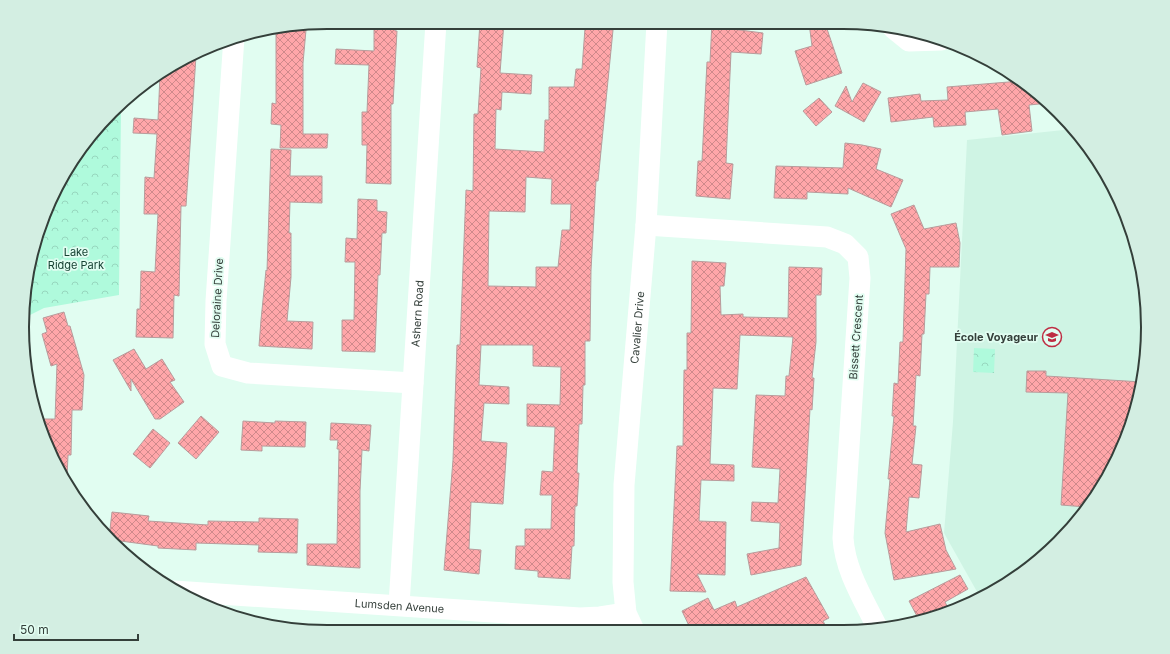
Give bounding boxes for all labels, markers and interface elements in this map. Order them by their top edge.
park label: Lake Ridge Park [48,245,104,272]
street label: Deloraine Drive [208,258,226,338]
street label: Ashern Road [408,280,427,347]
street label: Cavalier Drive [627,291,647,364]
street label: Bissett Crescent [846,294,866,380]
school or university icon: École Voyageur [1041,326,1063,348]
place label: École Voyageur [954,330,1039,344]
street label: Lumsden Avenue [354,596,445,616]
scale bar [14,616,138,642]
text: 50 m [20,622,49,637]

